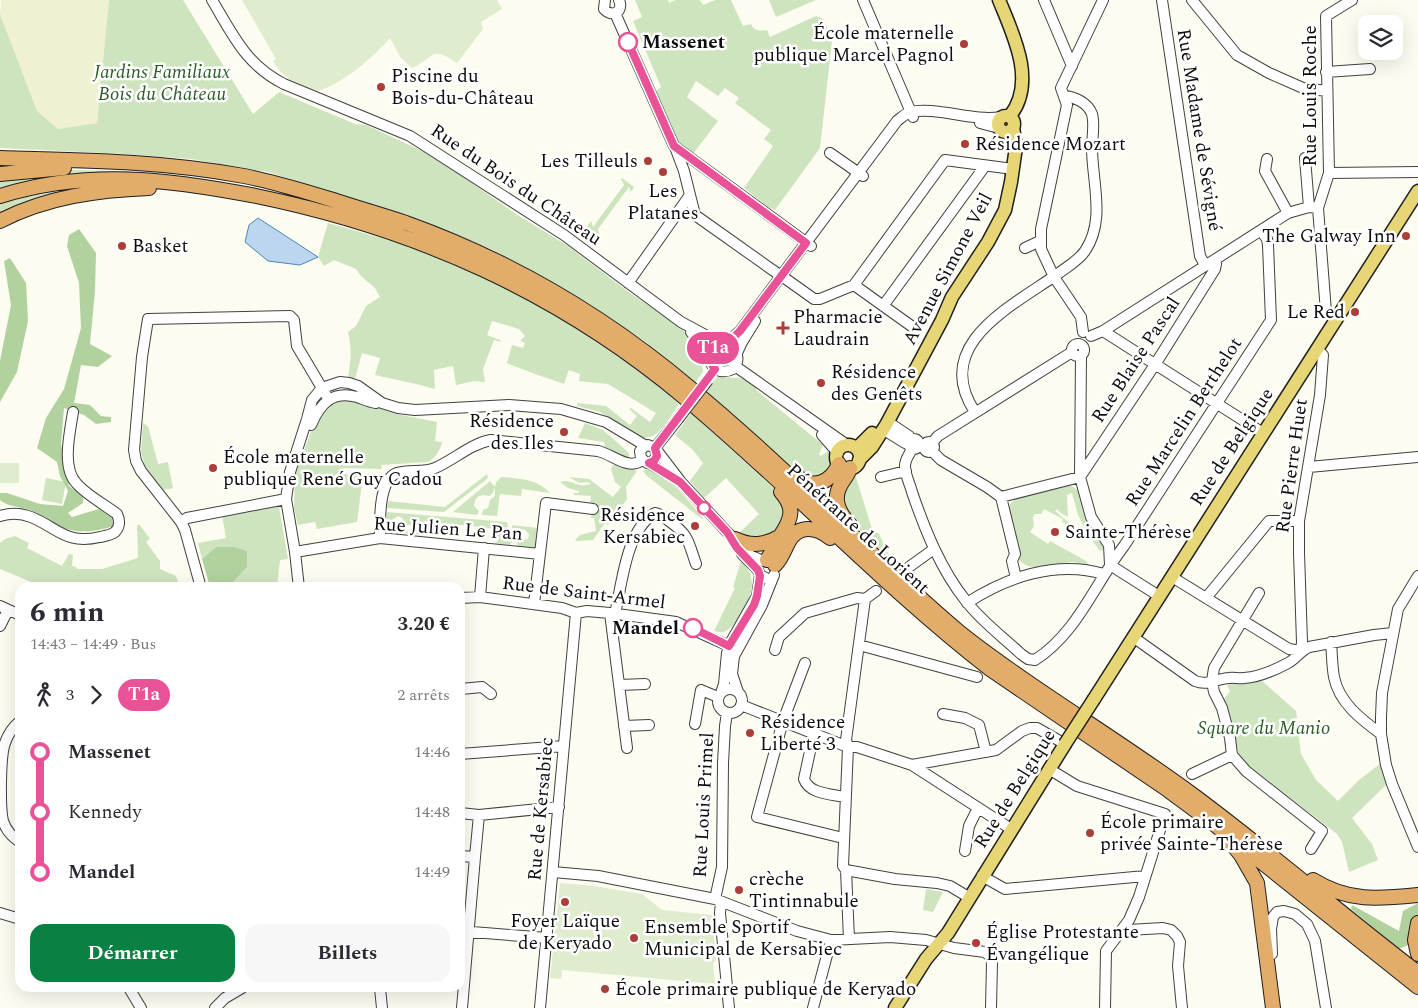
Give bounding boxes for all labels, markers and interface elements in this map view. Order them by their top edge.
map controls [1358,15,1403,60]
button: layers [1358,15,1403,60]
place label: École maternelle publique Marcel Pagnol [753,19,954,70]
street label: Rue Louis Roche [1296,25,1325,167]
street label: Rue Madame de Sévigné [1169,27,1229,233]
place label: Massenet [642,28,725,57]
marker: Massenet [618,32,638,52]
marker: École maternelle publique Marcel Pagnol [958,38,970,50]
park label: Jardins Familiaux Bois du Château [92,58,231,109]
place label: Piscine du Bois-du-Château [391,62,534,113]
marker: Piscine du Bois-du-Château [375,81,387,93]
street label: Rue du Bois du Château [425,117,608,253]
place label: Résidence Mozart [975,130,1126,159]
marker: Résidence Mozart [959,138,971,150]
place label: Les Tilleuls [540,147,638,176]
marker: Les Tilleuls [642,155,654,167]
marker: Les Platanes [657,166,669,178]
place label: Les Platanes [627,177,699,228]
street label: Avenue Simone Veil [896,188,1000,350]
place label: The Galway Inn [1262,222,1396,251]
marker: The Galway Inn [1400,230,1412,242]
place label: Basket [132,232,188,261]
marker: Basket [116,240,128,252]
street label: Rue Blaise Pascal [1084,291,1188,429]
place label: Le Red [1287,298,1345,327]
place label: Pharmacie Laudrain [793,303,883,354]
marker: Le Red [1349,306,1361,318]
marker: Pharmacie Laudrain [777,322,789,334]
street label: Rue Marcelin Berthelot [1118,331,1250,512]
line badge: T1a [684,332,742,364]
text: T1a [697,334,729,361]
place label: Résidence des Genêts [831,358,923,409]
marker: Résidence des Genêts [815,377,827,389]
street label: Rue de Belgique [1183,382,1281,512]
street label: Rue Pierre Huet [1268,397,1316,535]
place label: Résidence des Iles [469,407,554,458]
marker: Résidence des Iles [558,426,570,438]
place label: École maternelle publique René Guy Cadou [223,443,443,494]
street label: Pénétrante de Lorient [780,457,936,602]
marker: École maternelle publique René Guy Cadou [207,462,219,474]
place label: Résidence Kersabiec [600,501,685,552]
unlabelled marker [697,501,711,515]
street label: Rue Julien Le Pan [372,509,524,549]
place label: Sainte-Thérèse [1065,518,1191,547]
marker: Résidence Kersabiec [689,520,701,532]
marker: Sainte-Thérèse [1049,526,1061,538]
street label: Rue de Saint-Armel [501,569,667,617]
text: 6 min [30,591,105,634]
text: 3.20 € [398,610,450,639]
place label: Mandel [612,614,679,643]
marker: Mandel [683,618,703,638]
text: 14:43 – 14:49 · Bus [30,632,156,656]
icon: walk [30,681,58,709]
icon: forward [82,681,110,709]
text: T1a [128,681,160,708]
text: 3 [66,683,74,707]
text: 2 arrêts [397,683,450,707]
place label: Résidence Liberté 3 [760,708,845,759]
park label: Square du Manio [1198,714,1330,743]
street label: Rue de Belgique [967,724,1063,854]
marker: Résidence Liberté 3 [744,727,756,739]
street label: Rue Louis Primel [686,732,722,878]
street label: Rue de Kersabiec [520,736,562,882]
text: Massenet [68,738,151,767]
text: 14:46 [414,740,450,764]
text: Kennedy [68,798,142,827]
text: 14:48 [414,800,450,824]
place label: École primaire privée Sainte-Thérèse [1100,808,1283,859]
marker: École primaire privée Sainte-Thérèse [1084,827,1096,839]
text: Mandel [68,858,135,887]
text: 14:49 [414,860,450,884]
place label: crèche Tintinnabule [749,865,859,916]
marker: crèche Tintinnabule [733,884,745,896]
marker: Foyer Laïque de Keryado [559,896,571,908]
place label: Foyer Laïque de Keryado [510,907,620,958]
place label: Ensemble Sportif Municipal de Kersabiec [644,913,842,964]
place label: Église Protestante Évangélique [986,918,1139,969]
button: Démarrer [30,924,235,982]
button: Billets [245,924,450,982]
marker: Ensemble Sportif Municipal de Kersabiec [628,932,640,944]
marker: Église Protestante Évangélique [970,937,982,949]
place label: École primaire publique de Keryado [615,975,916,1004]
marker: École primaire publique de Keryado [599,983,611,995]

